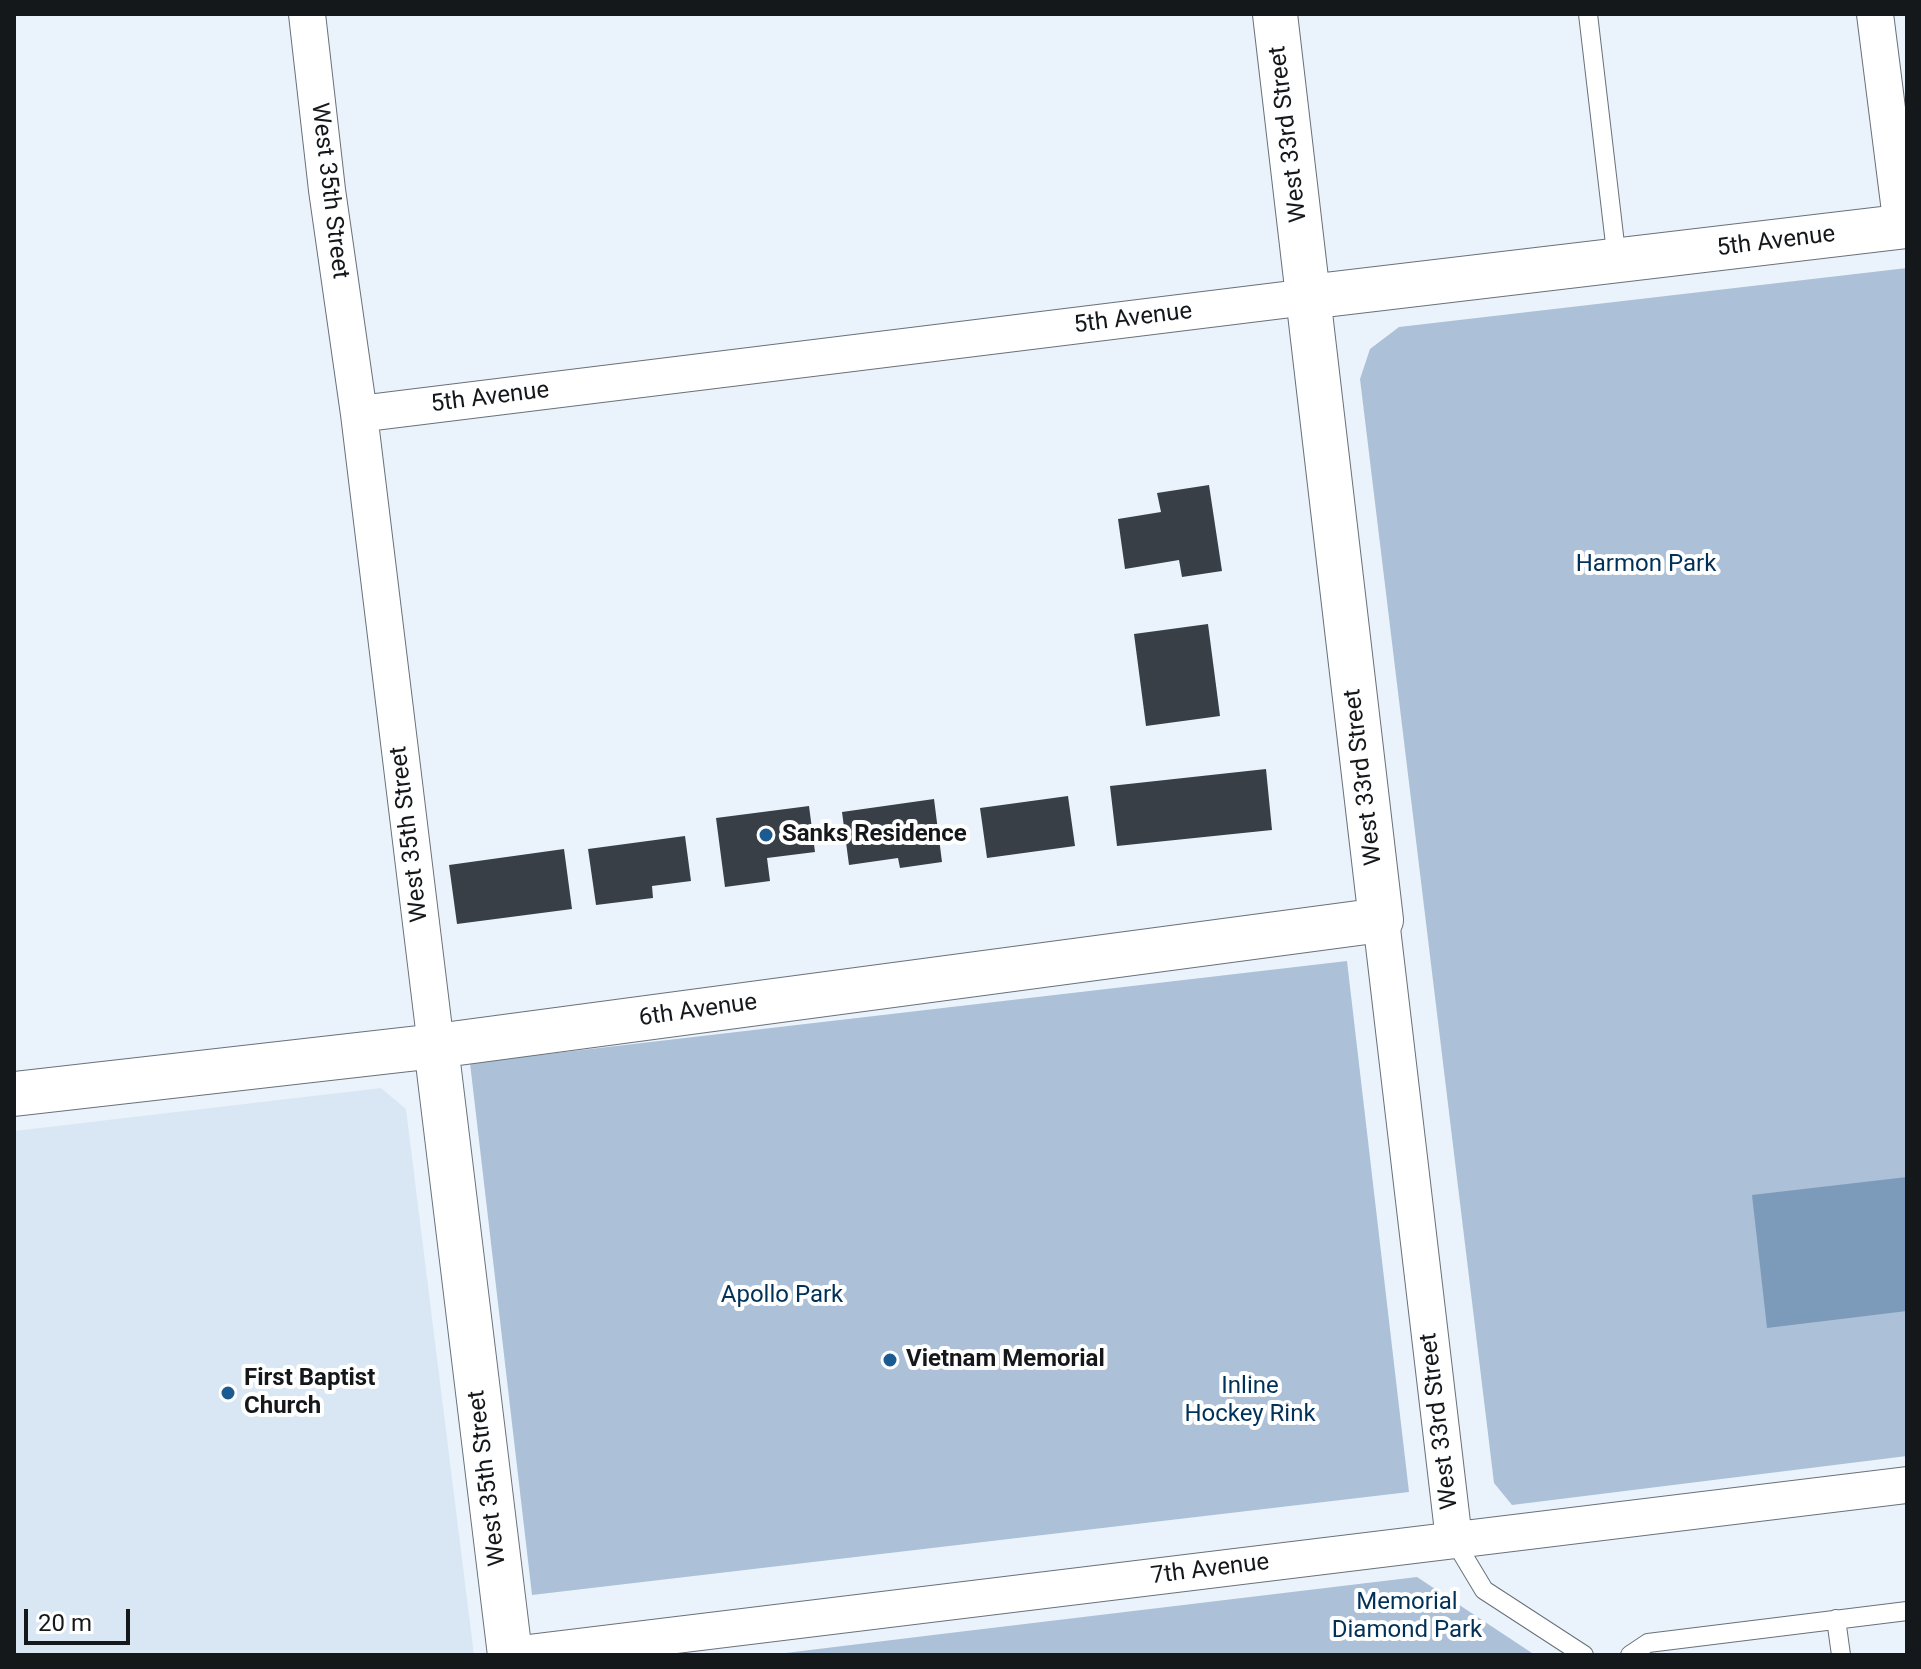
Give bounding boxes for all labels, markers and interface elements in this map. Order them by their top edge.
street label: West 33rd Street [1264,44,1314,224]
street label: West 35th Street [304,101,354,281]
street label: 5th Avenue [1715,220,1837,264]
street label: 5th Avenue [1072,297,1194,341]
street label: 5th Avenue [429,376,551,420]
park label: Harmon Park [1576,551,1716,579]
street label: West 33rd Street [1339,687,1389,867]
street label: West 35th Street [385,744,435,924]
place label: Sanks Residence [782,821,967,849]
marker: Sanks Residence [757,826,775,844]
street label: 6th Avenue [637,988,759,1034]
park label: Apollo Park [721,1282,843,1310]
street label: West 33rd Street [1415,1331,1465,1511]
place label: Vietnam Memorial [906,1346,1105,1374]
marker: Vietnam Memorial [881,1351,899,1369]
place label: First Baptist Church [244,1365,375,1421]
park label: Inline Hockey Rink [1184,1373,1316,1429]
marker: First Baptist Church [219,1384,237,1402]
street label: West 35th Street [463,1388,513,1568]
street label: 7th Avenue [1149,1548,1271,1592]
park label: Memorial Diamond Park [1332,1589,1482,1645]
scale bar [28,1593,134,1643]
text: 20 m [38,1609,92,1637]

